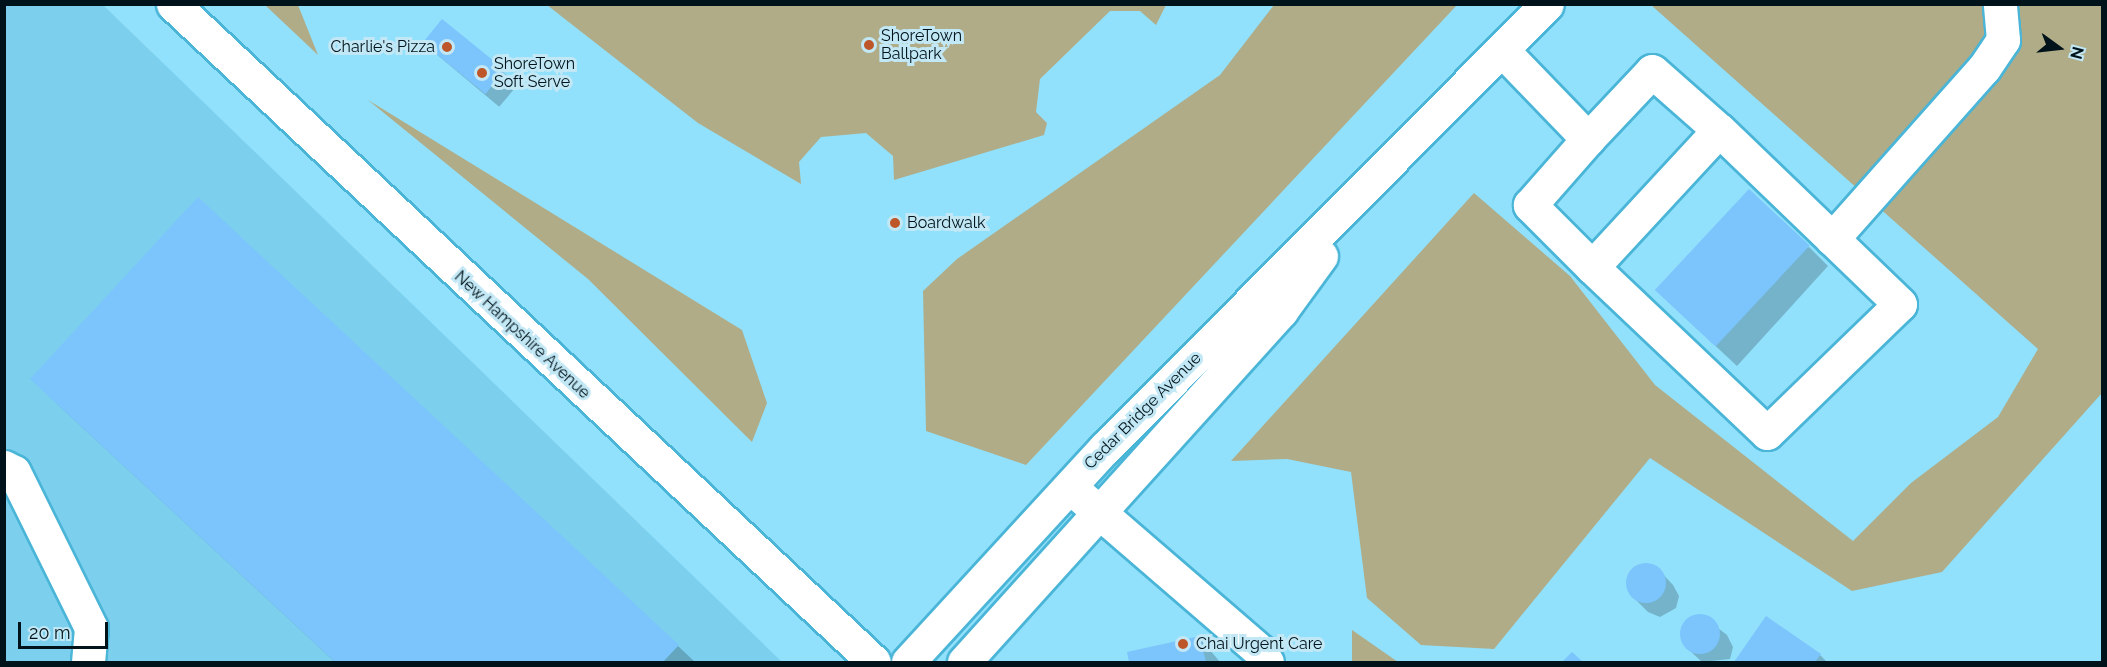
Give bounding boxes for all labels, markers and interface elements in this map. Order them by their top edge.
north arrow [2029,18,2089,78]
place label: ShoreTown Ballpark [881,26,962,64]
place label: Charlie's Pizza [331,37,435,57]
marker: ShoreTown Ballpark [862,38,876,52]
marker: Charlie's Pizza [440,40,454,54]
text: N [2066,44,2088,61]
place label: ShoreTown Soft Serve [494,54,575,92]
marker: ShoreTown Soft Serve [475,66,489,80]
place label: Boardwalk [907,213,986,233]
marker: Boardwalk [888,216,902,230]
street label: New Hampshire Avenue [450,267,594,403]
street label: Cedar Bridge Avenue [1080,348,1206,474]
scale bar [21,610,111,648]
text: 20 m [29,622,71,643]
place label: Chai Urgent Care [1196,634,1322,654]
marker: Chai Urgent Care [1174,635,1192,653]

